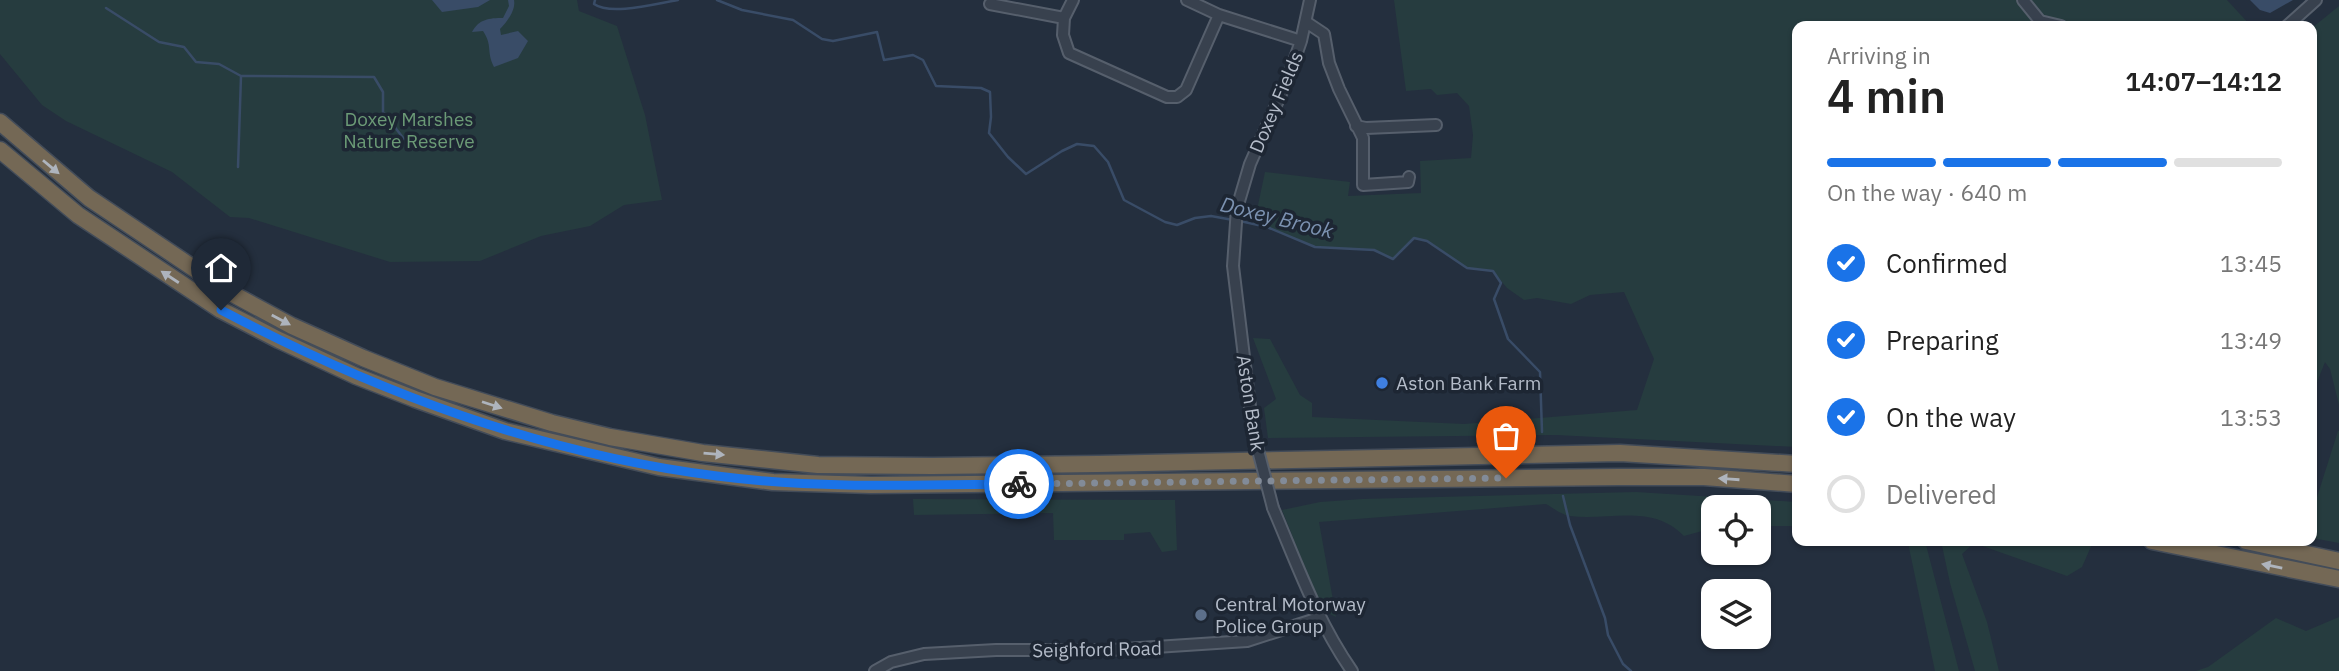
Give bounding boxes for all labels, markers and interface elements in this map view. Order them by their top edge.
text: Arriving in [1827,40,1931,70]
street label: Doxey Fields [1244,48,1308,156]
text: 14:07–14:12 [2125,64,2282,98]
text: 4 min [1827,66,1946,126]
park label: Doxey Marshes Nature Reserve [343,107,475,153]
one-way arrow [43,159,60,174]
text: On the way · 640 m [1827,177,2027,207]
water label: Doxey Brook [1218,189,1338,245]
pin [191,238,251,310]
icon: check [1827,244,1865,282]
text: Confirmed [1886,246,2008,280]
text: 13:45 [2220,248,2282,278]
icon: home [202,249,240,287]
one-way arrow [160,271,179,284]
one-way arrow [271,314,291,326]
icon: check [1827,321,1865,359]
text: Preparing [1886,323,1999,357]
text: 13:49 [2220,325,2282,355]
street label: Aston Bank [1232,353,1270,453]
place label: Aston Bank Farm [1396,371,1541,395]
marker: Aston Bank Farm [1374,375,1390,391]
icon: check [1827,398,1865,436]
one-way arrow [481,400,502,411]
text: On the way [1886,400,2016,434]
text: 13:53 [2220,402,2282,432]
pin [1476,406,1536,478]
icon: bag [1487,417,1525,455]
one-way arrow [703,449,725,460]
courier [984,449,1054,519]
icon: bike [1000,465,1038,503]
one-way arrow [1718,473,1740,484]
text: Delivered [1886,477,1997,511]
map controls [1701,495,1771,649]
button: locate [1701,495,1771,565]
one-way arrow [2261,560,2283,571]
button: layers [1701,579,1771,649]
place label: Central Motorway Police Group [1215,592,1366,638]
marker: Central Motorway Police Group [1193,607,1209,623]
street label: Seighford Road [1032,636,1162,662]

